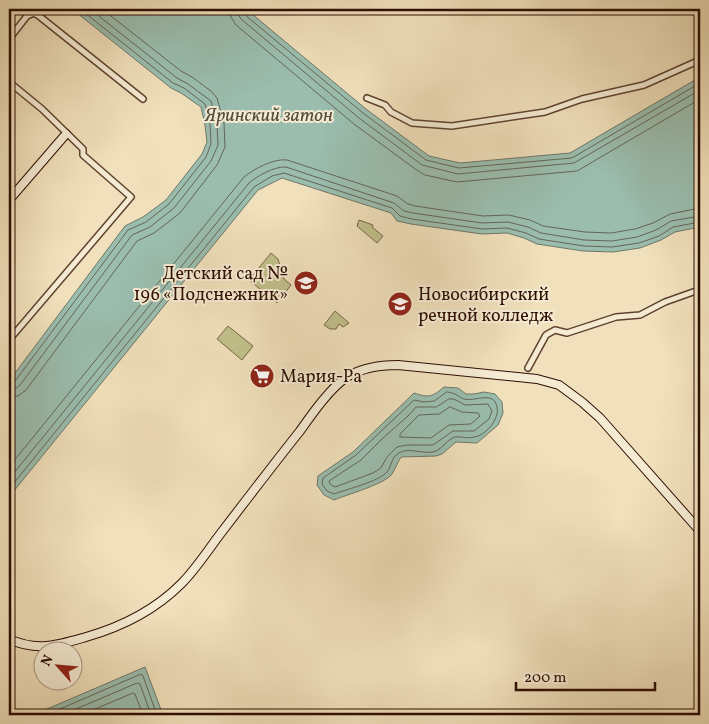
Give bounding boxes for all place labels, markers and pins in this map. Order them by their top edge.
place label: Детский сад № 196 «Подснежник» [134,262,288,308]
school or university icon: Детский сад № 196 «Подснежник» [293,270,319,296]
place label: Новосибирский речной колледж [418,283,553,329]
school or university icon: Новосибирский речной колледж [387,291,413,317]
supermarket icon: Мария-Ра [249,363,275,389]
place label: Мария-Ра [280,365,362,390]

